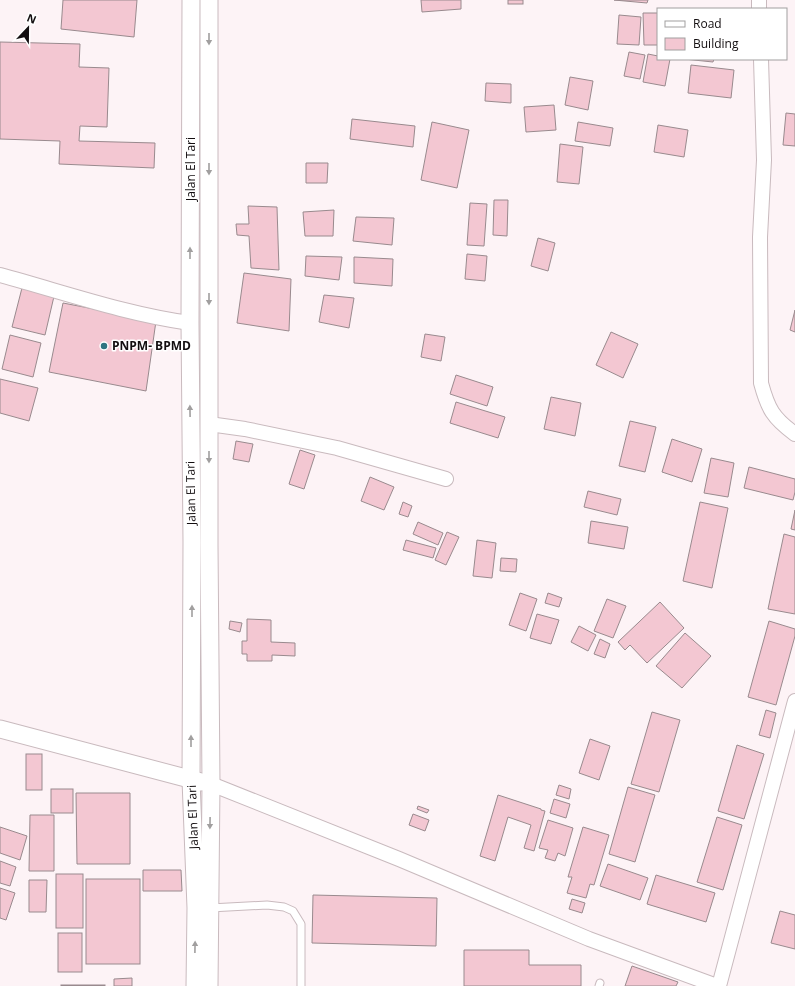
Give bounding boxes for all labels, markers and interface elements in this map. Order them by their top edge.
north arrow [8,8,48,48]
legend [657,8,787,60]
text: N [25,10,39,27]
text: Road [693,15,722,32]
one-way arrow [206,33,212,46]
text: Building [693,35,739,52]
street label: Jalan El Tari [182,137,199,202]
one-way arrow [206,163,212,176]
one-way arrow [187,246,193,259]
one-way arrow [206,293,212,306]
place label: PNPM- BPMD [112,337,191,354]
marker: PNPM- BPMD [99,341,109,351]
one-way arrow [187,405,194,417]
one-way arrow [206,451,212,464]
street label: Jalan El Tari [181,461,200,526]
one-way arrow [189,604,195,617]
one-way arrow [188,734,194,747]
street label: Jalan El Tari [183,785,202,850]
one-way arrow [207,817,214,829]
one-way arrow [192,940,198,953]

